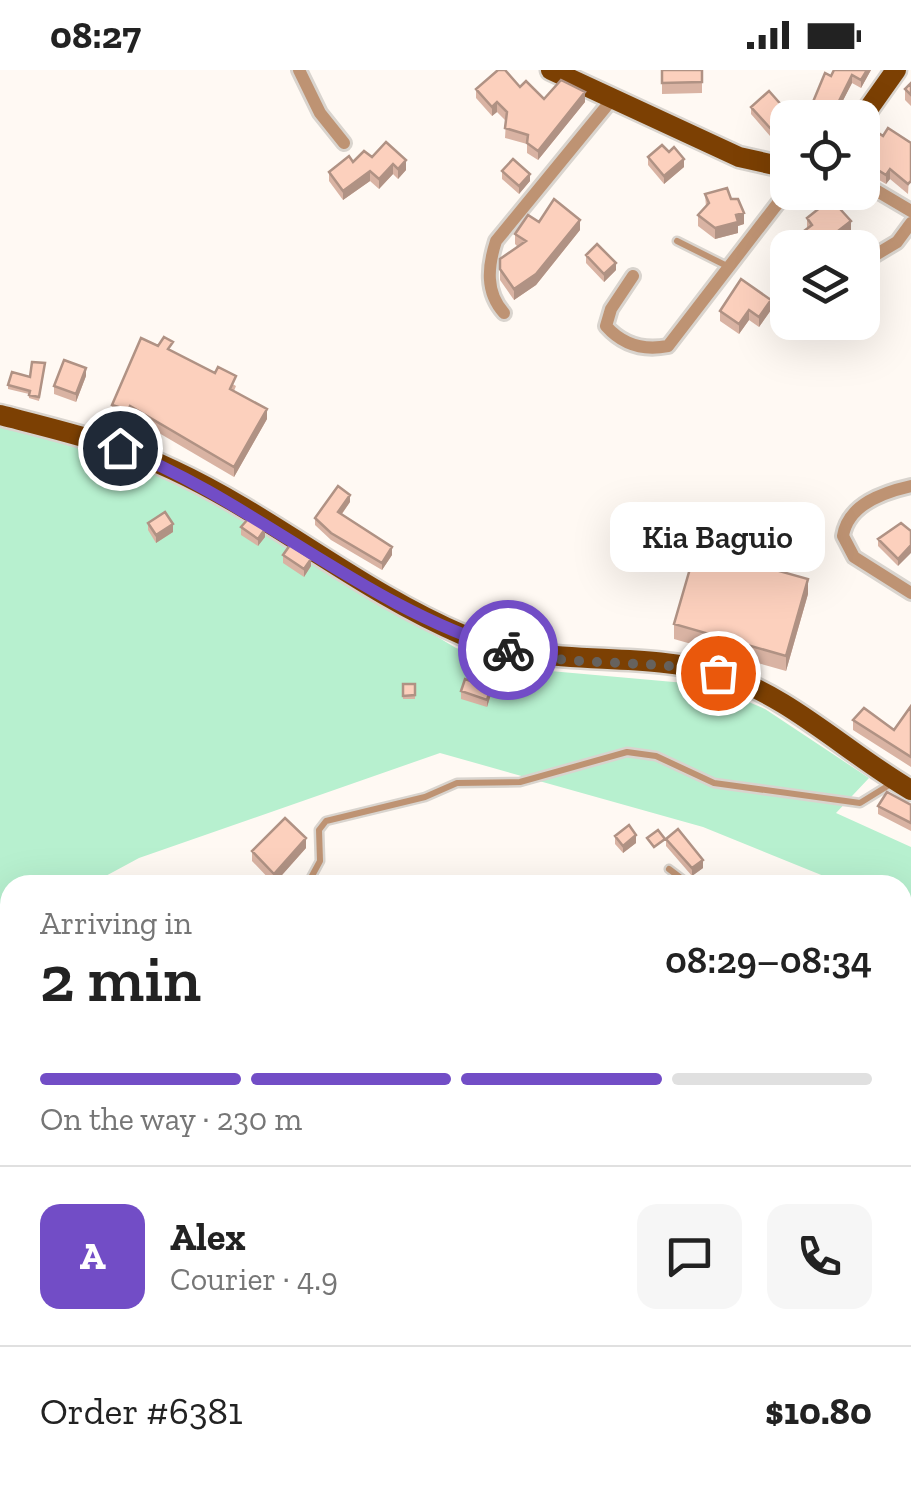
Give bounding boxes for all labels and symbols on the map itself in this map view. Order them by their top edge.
pin [78,406,163,491]
callout: Kia Baguio [610,503,826,573]
courier [458,600,558,700]
pin [676,631,761,716]

